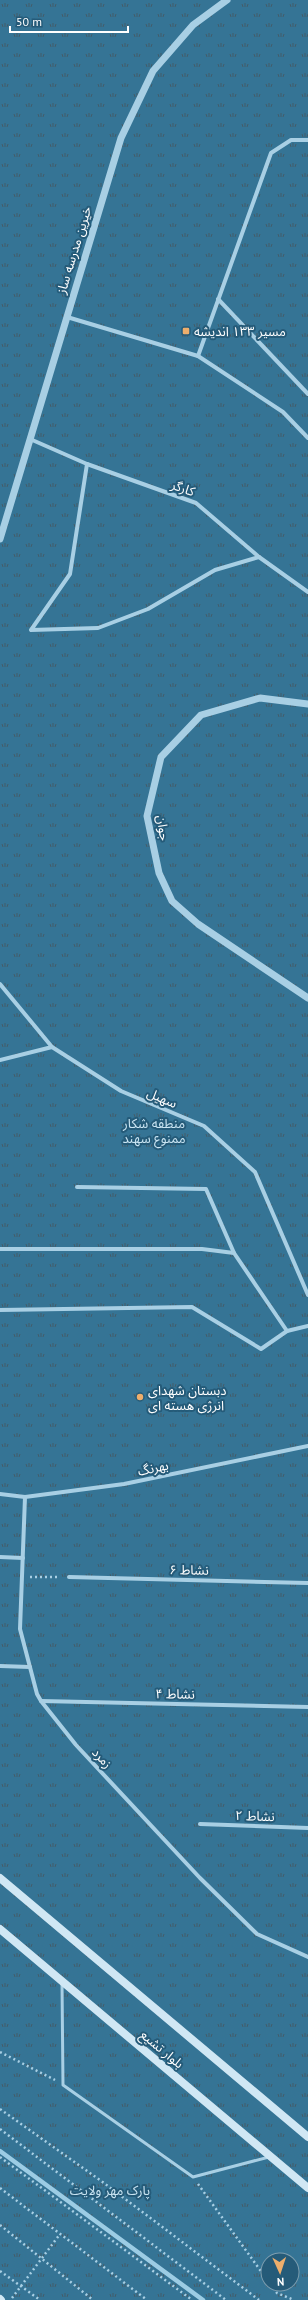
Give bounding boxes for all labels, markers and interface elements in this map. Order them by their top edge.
scale bar [10,8,128,34]
text: 50 m [16,14,42,29]
street label: خیرین مدرسه ساز [52,204,96,297]
place label: مسیر ۱۳۳ اندیشه [194,323,286,340]
marker: مسیر ۱۳۳ اندیشه [181,326,191,336]
street label: کارگر [168,476,198,500]
street label: جوان [153,814,173,842]
street label: سهیل [144,1084,180,1112]
park label: منطقه شکار ممنوع سهند [122,1115,186,1149]
place label: دبستان شهدای انرژی هسته ای [148,1382,226,1414]
marker: دبستان شهدای انرژی هسته ای [135,1392,145,1402]
street label: بهرنگ [136,1456,170,1480]
street label: نشاط ۶ [169,1561,209,1579]
street label: نشاط ۴ [155,1685,195,1703]
street label: زمرد [88,1744,116,1772]
street label: نشاط ۲ [235,1807,275,1825]
street label: بلوار تشیع [136,2026,187,2074]
park label: پارک مهر ولایت [70,2182,150,2200]
north arrow [260,2252,300,2292]
text: N [277,2275,285,2289]

